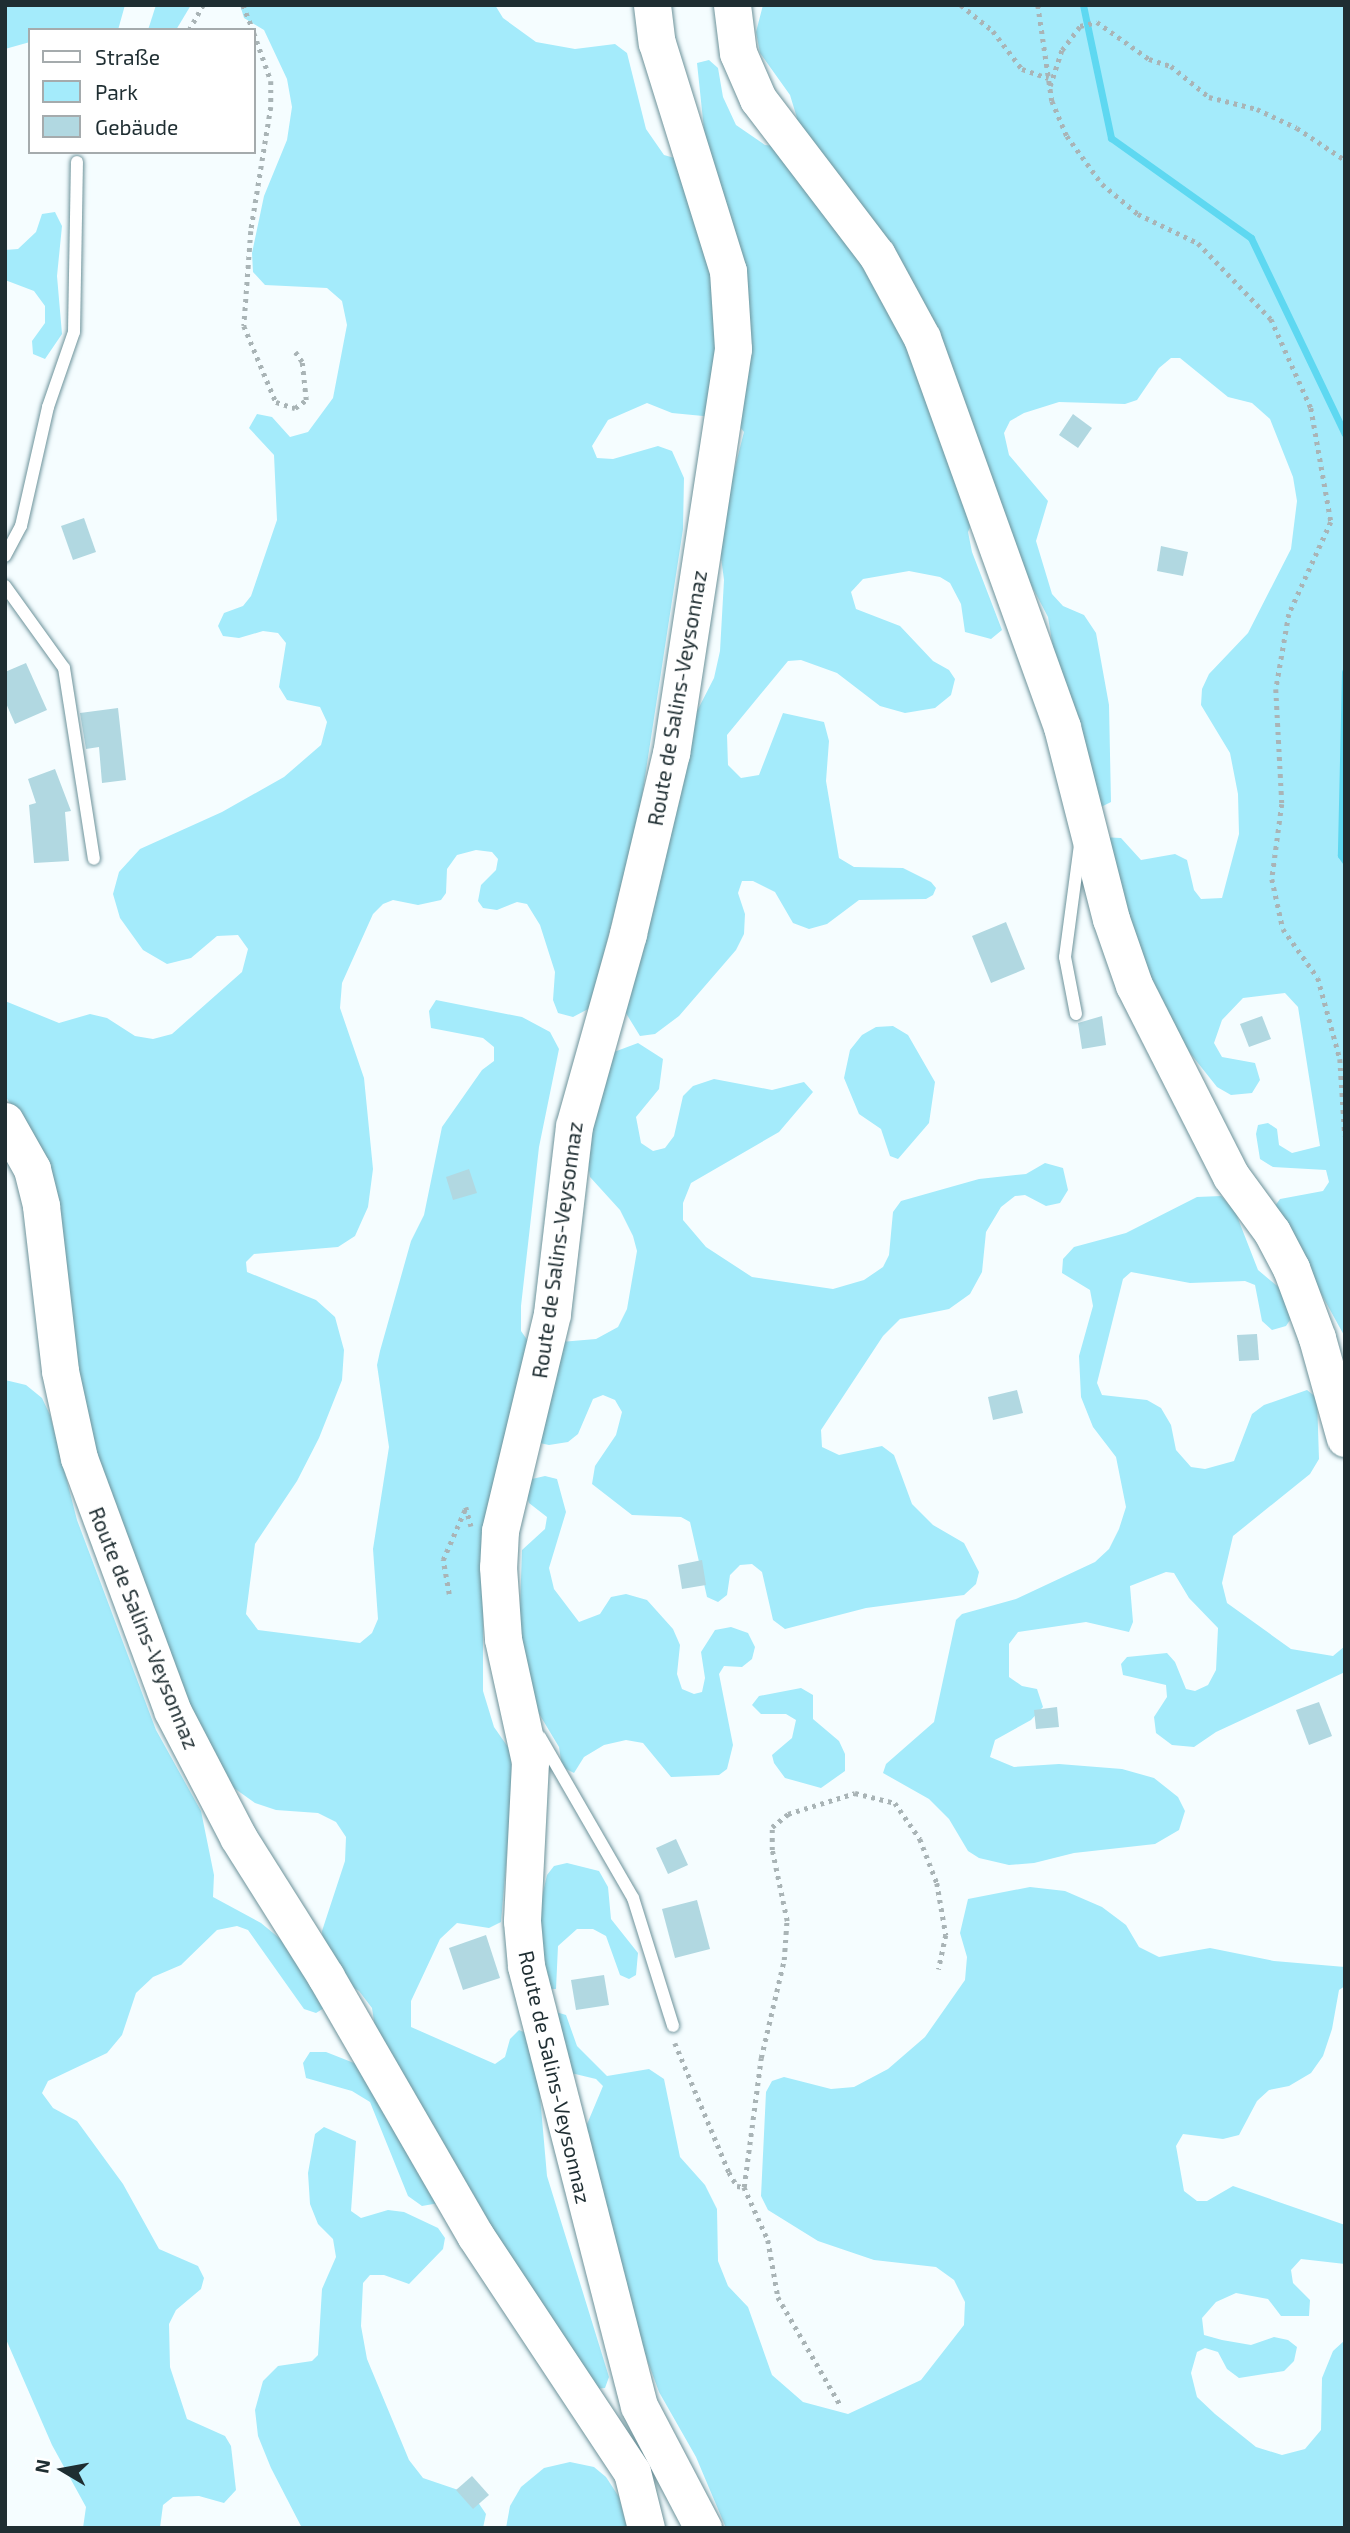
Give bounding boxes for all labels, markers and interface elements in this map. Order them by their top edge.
legend [28,28,256,154]
text: Straße [95,44,160,69]
text: Park [95,79,138,104]
text: Gebäude [95,114,178,139]
street label: Route de Salins-Veysonnaz [642,568,712,828]
street label: Route de Salins-Veysonnaz [527,1120,587,1380]
street label: Route de Salins-Veysonnaz [84,1503,204,1753]
street label: Route de Salins-Veysonnaz [514,1948,596,2206]
north arrow [28,2435,98,2505]
text: N [29,2458,54,2475]

